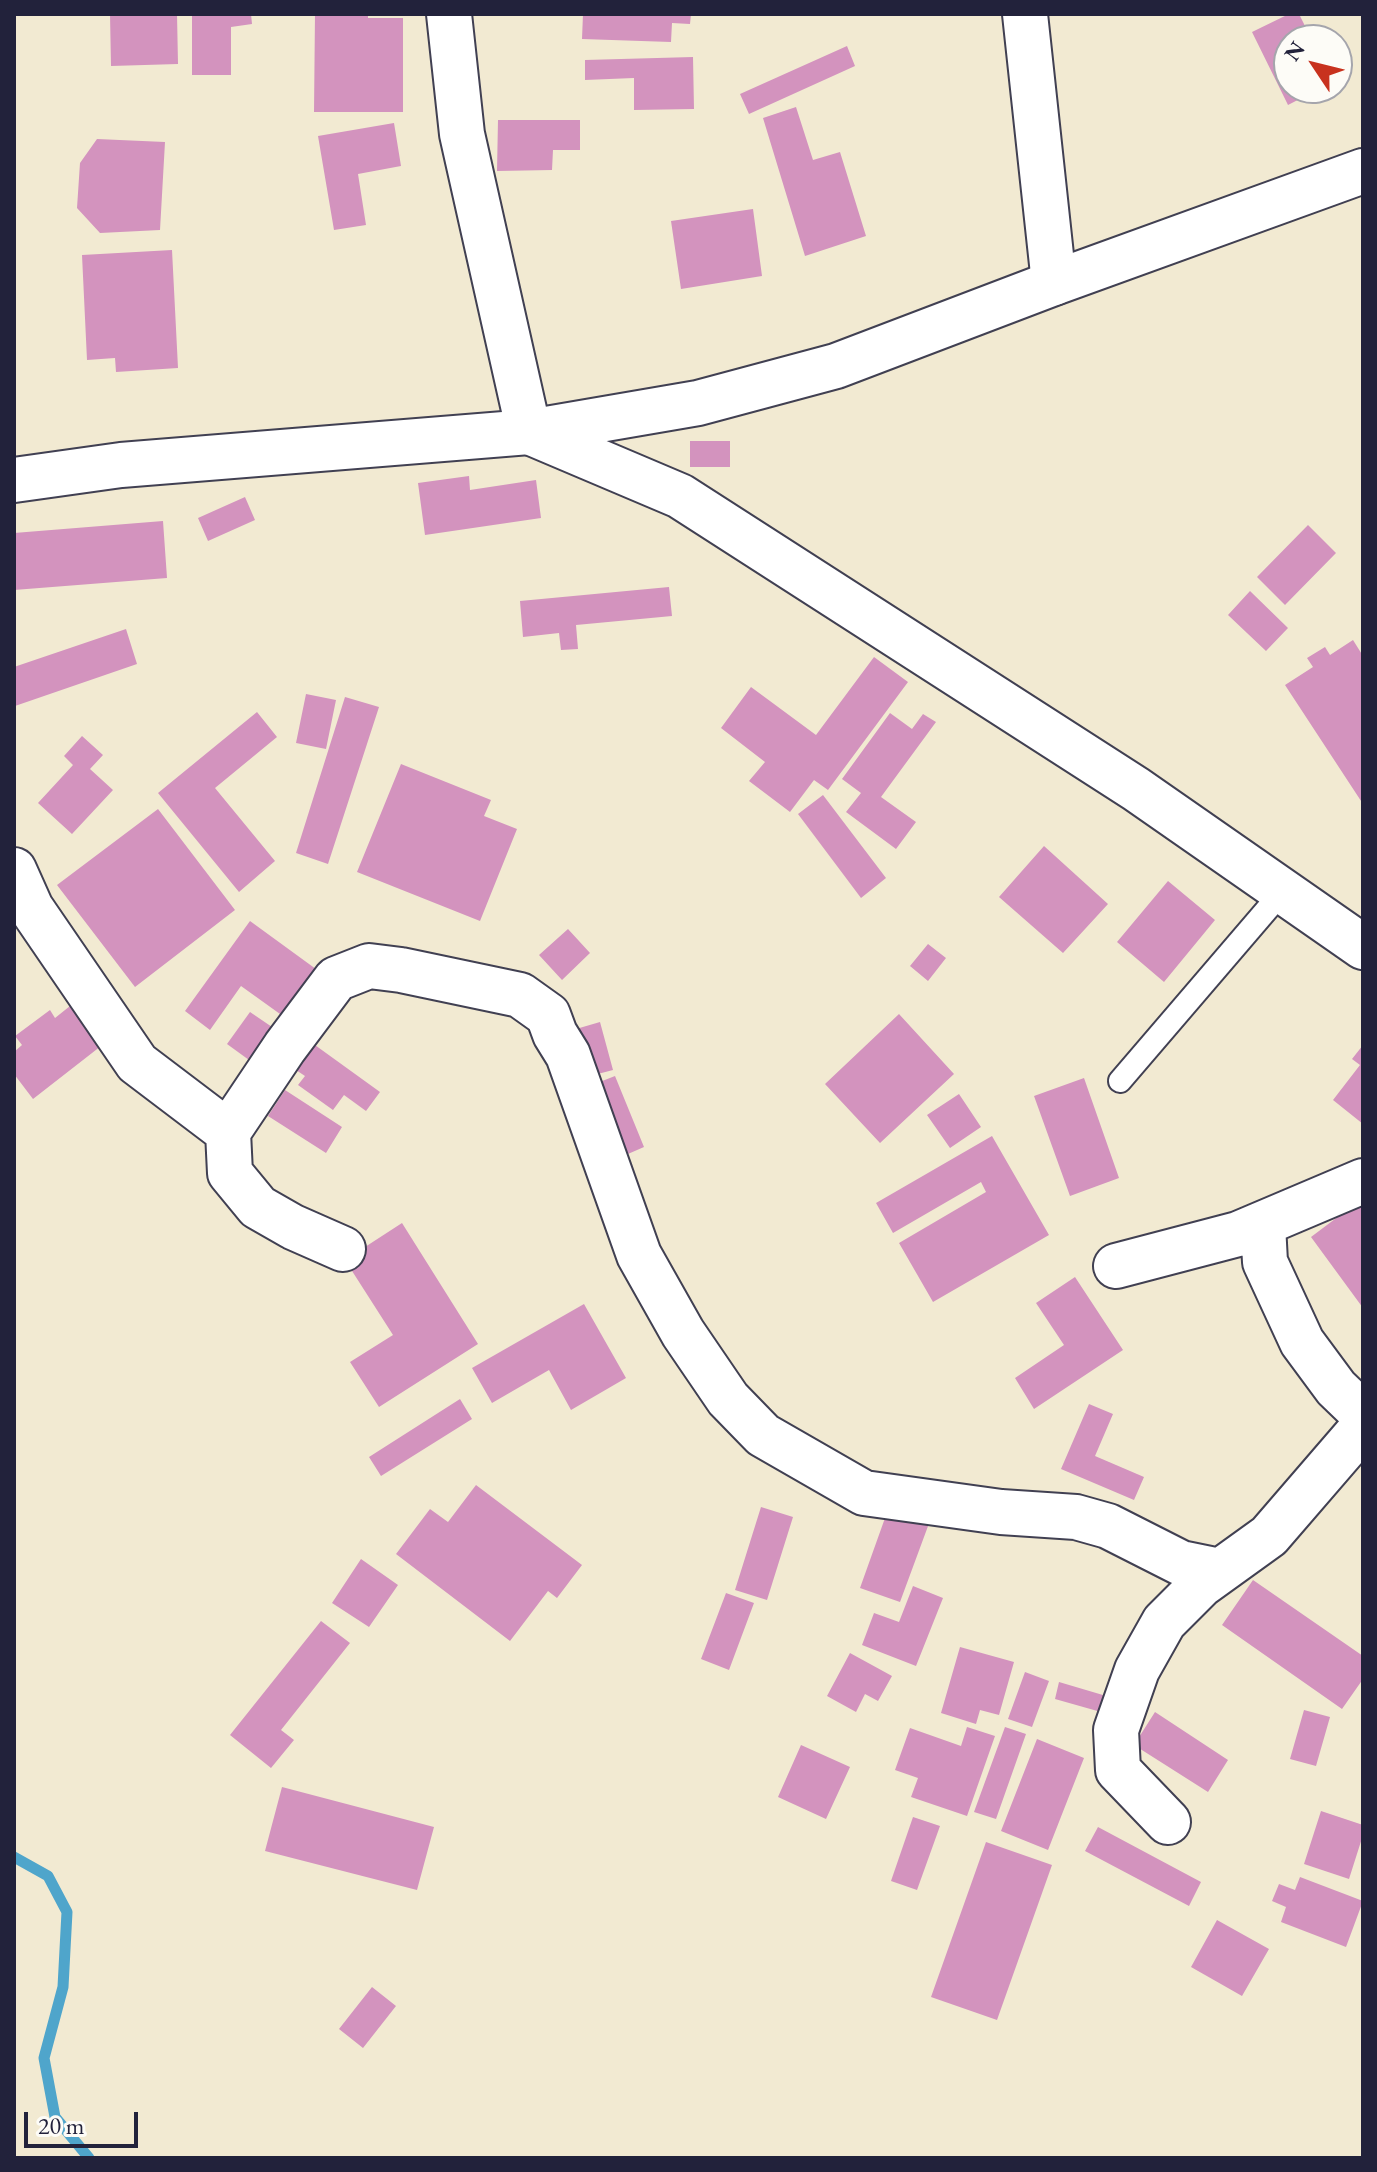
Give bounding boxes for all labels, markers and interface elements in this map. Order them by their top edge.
north arrow [1273,24,1353,104]
text: N [1278,35,1312,67]
scale bar [28,2096,142,2146]
text: 20 m [38,2110,85,2141]

